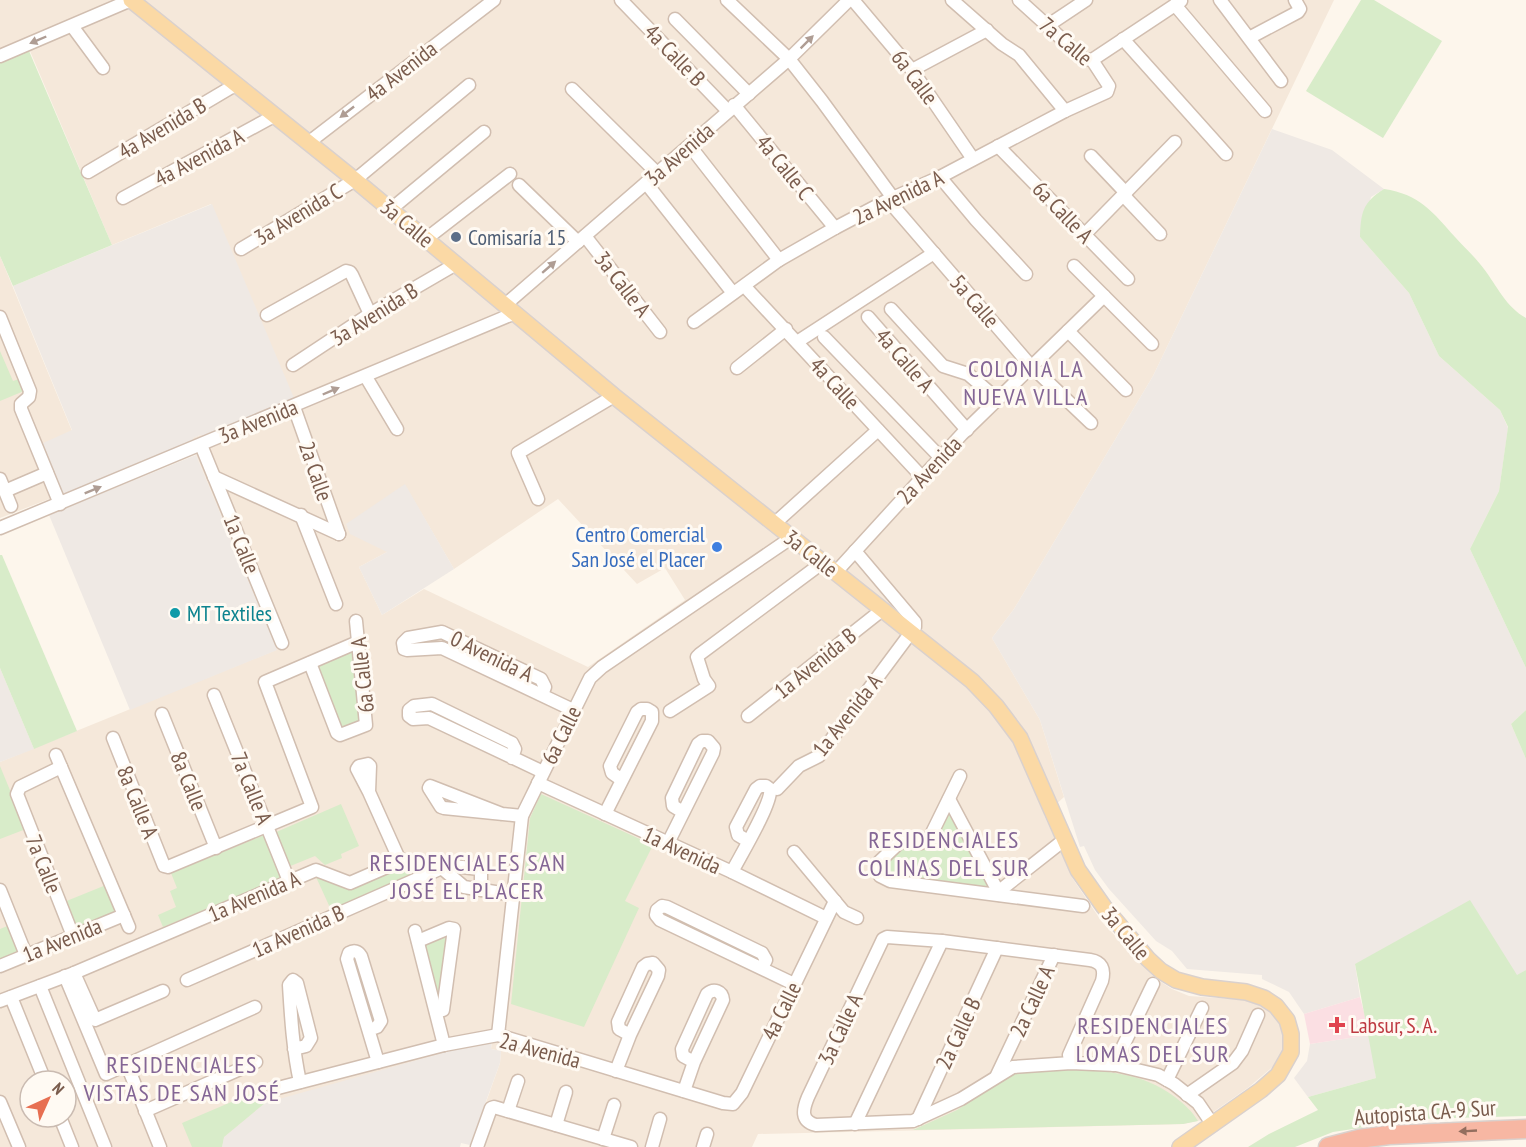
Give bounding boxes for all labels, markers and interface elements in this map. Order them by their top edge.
street label: 7a Calle [1034,11,1098,71]
street label: 4a Calle B [638,18,712,92]
street label: 4a Avenida [360,34,442,108]
one-way arrow [29,35,47,45]
one-way arrow [799,35,814,49]
street label: 6a Calle [885,44,945,110]
street label: 4a Avenida B [113,91,211,165]
one-way arrow [340,106,355,118]
street label: 3a Avenida [639,116,719,192]
street label: 4a Avenida A [149,122,249,192]
street label: 4a Calle C [750,129,820,205]
street label: 2a Avenida A [848,163,948,231]
street label: 6a Calle A [1027,175,1100,249]
street label: 3a Avenida C [249,177,347,251]
street label: 3a Calle [375,193,439,253]
place label: Comisaría 15 [468,223,566,251]
marker: Comisaría 15 [449,230,463,244]
street label: 3a Calle A [589,246,658,323]
one-way arrow [541,261,556,274]
street label: 5a Calle [944,269,1006,333]
street label: 3a Avenida B [325,276,423,352]
street label: 4a Calle A [870,322,941,398]
street label: 4a Calle [804,351,866,415]
district label: COLONIA LA NUEVA VILLA [963,353,1089,412]
one-way arrow [323,386,341,396]
street label: 3a Avenida [214,392,302,450]
street label: 2a Avenida [891,430,967,510]
street label: 2a Calle [293,437,339,505]
one-way arrow [84,485,102,494]
street label: 1a Calle [218,510,266,578]
place label: Centro Comercial San José el Placer [571,520,706,573]
street label: 3a Calle [778,523,844,583]
marker: Centro Comercial San José el Placer [710,540,724,554]
place label: MT Textiles [187,599,272,627]
marker: MT Textiles [168,606,182,620]
street label: 1a Avenida B [768,621,862,705]
street label: 0 Avenida A [446,624,538,688]
street label: 6a Calle A [344,635,380,714]
street label: 1a Avenida A [806,668,888,762]
street label: 6a Calle [535,701,587,769]
street label: 8a Calle [165,747,213,815]
street label: 7a Calle A [225,748,279,829]
street label: 8a Calle A [111,762,165,843]
street label: 1a Avenida [639,820,725,880]
district label: RESIDENCIALES COLINAS DEL SUR [858,824,1030,883]
street label: 7a Calle [20,830,68,898]
district label: RESIDENCIALES SAN JOSÉ EL PLACER [369,847,567,906]
street label: 1a Avenida A [204,864,305,928]
street label: 1a Avenida B [248,898,348,964]
street label: 3a Calle [1096,901,1156,965]
street label: 1a Avenida [18,911,106,969]
street label: 2a Calle A [1003,960,1061,1041]
street label: 4a Calle [755,977,807,1045]
street label: 3a Calle A [811,988,869,1069]
street label: 2a Calle B [929,992,987,1074]
district label: RESIDENCIALES LOMAS DEL SUR [1076,1010,1230,1069]
place label: Labsur, S. A. [1350,1011,1437,1039]
marker: Labsur, S. A. [1328,1016,1346,1034]
street label: 2a Avenida [496,1026,584,1074]
district label: RESIDENCIALES VISTAS DE SAN JOSÉ [82,1049,281,1108]
north arrow [18,1069,78,1129]
text: N [48,1078,69,1099]
street label: Autopista CA-9 Sur [1353,1093,1497,1131]
one-way arrow [1458,1127,1477,1136]

